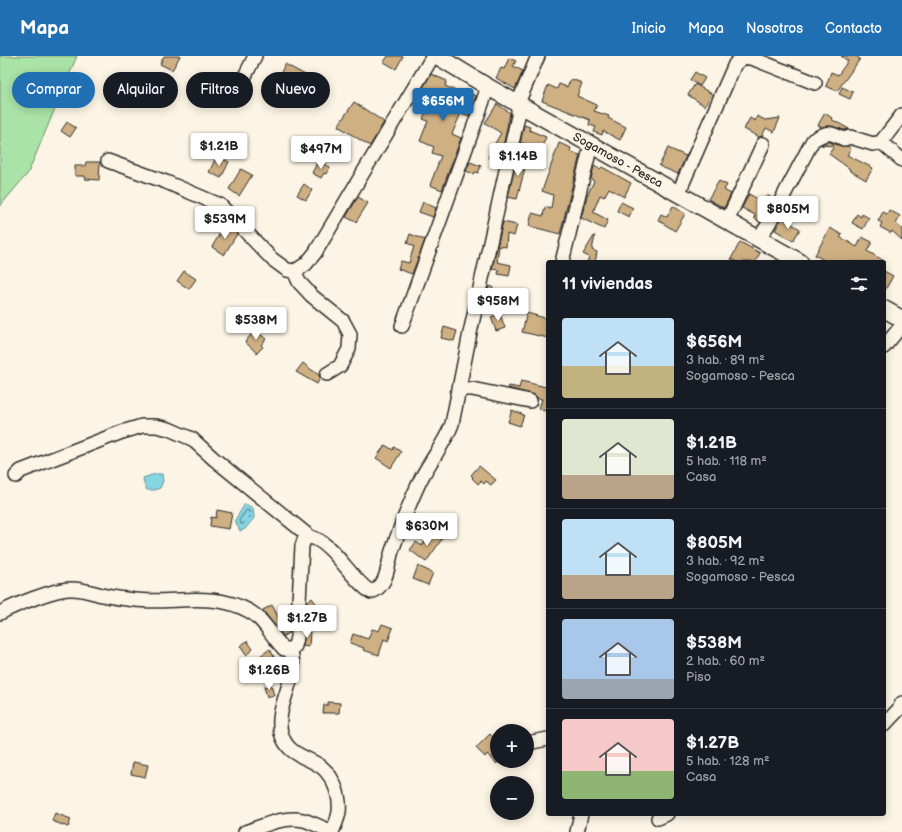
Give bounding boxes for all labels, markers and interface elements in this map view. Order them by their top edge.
text: Mapa [20,17,69,40]
text: Inicio [632,20,666,37]
text: Mapa [688,20,724,37]
text: Nosotros [746,20,803,37]
text: Contacto [825,20,882,37]
chip: Comprar [12,72,95,108]
chip: Alquilar [103,72,178,108]
chip: Filtros [186,72,253,108]
chip: Nuevo [261,72,330,108]
pin: $656M [415,88,471,122]
text: $656M [421,93,465,109]
street label: Sogamoso - Pesca [570,130,666,191]
pin: $1.21B [186,133,252,167]
pin: $497M [293,136,349,170]
text: $1.21B [199,138,239,154]
text: $497M [300,141,342,157]
pin: $1.14B [485,143,551,177]
text: $1.14B [498,148,538,164]
pin: $805M [760,196,816,230]
text: $805M [766,201,810,217]
pin: $539M [197,206,253,240]
text: $539M [204,211,246,227]
icon: filters [848,273,870,295]
text: 11 viviendas [562,274,653,294]
pin: $958M [470,288,526,322]
text: $958M [477,293,519,309]
pin: $538M [228,307,284,341]
text: $538M [235,312,277,328]
text: $656M [686,332,742,352]
icon: home [594,334,642,382]
text: 3 hab. · 89 m² [686,352,765,368]
text: Sogamoso - Pesca [686,368,795,384]
text: $1.21B [686,433,737,453]
icon: home [594,435,642,483]
text: 5 hab. · 118 m² [686,453,767,469]
text: Casa [686,469,716,485]
pin: $630M [399,513,455,547]
text: $630M [405,518,449,534]
text: $805M [686,533,742,553]
icon: home [594,535,642,583]
text: 3 hab. · 92 m² [686,553,765,569]
text: Sogamoso - Pesca [686,569,795,585]
pin: $1.27B [274,605,340,639]
text: $1.27B [287,610,327,626]
text: $538M [686,633,742,653]
icon: home [594,635,642,683]
text: 2 hab. · 60 m² [686,653,765,669]
pin: $1.26B [236,657,302,691]
text: $1.26B [248,662,290,678]
text: Piso [686,669,711,685]
map controls [490,724,534,820]
button: + [490,724,534,768]
text: $1.27B [686,733,739,753]
icon: home [594,735,642,783]
text: 5 hab. · 128 m² [686,753,770,769]
text: Casa [686,769,716,785]
button: − [490,776,534,820]

